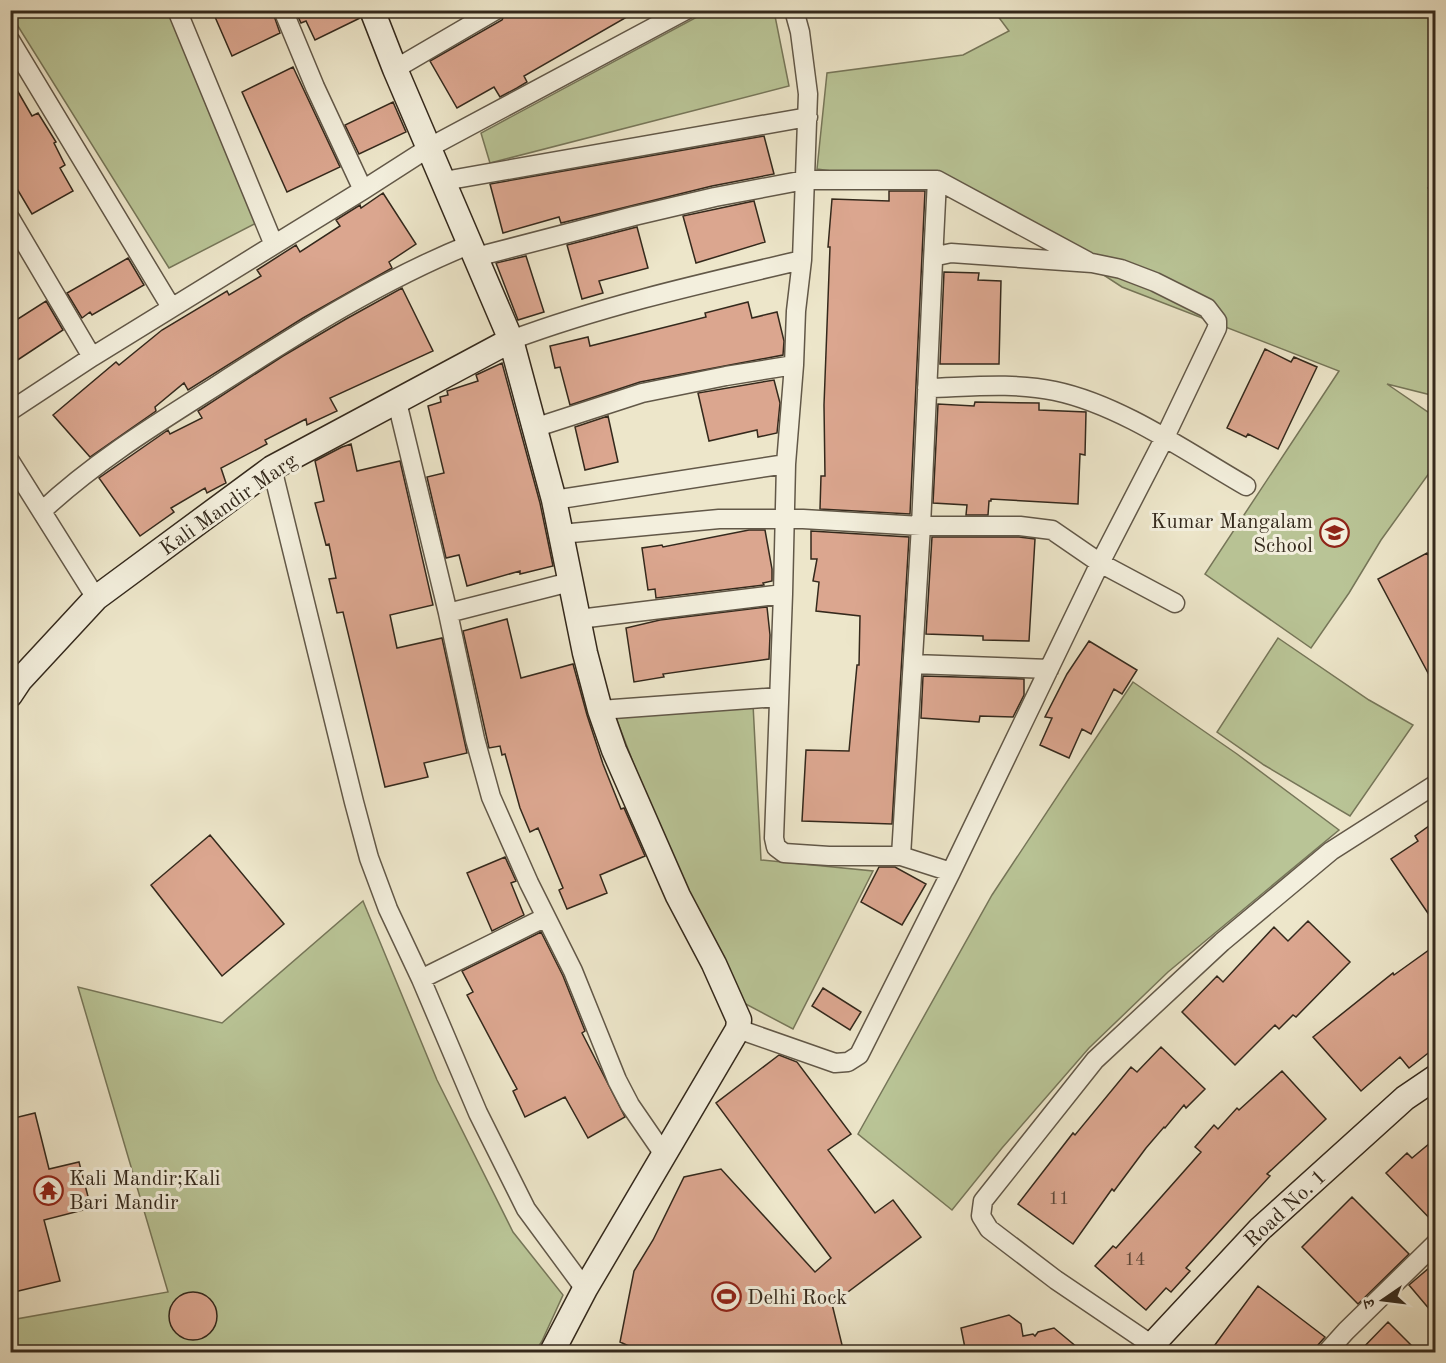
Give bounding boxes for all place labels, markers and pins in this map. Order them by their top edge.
place label: Kumar Mangalam School [1151,512,1313,557]
school or university icon: Kumar Mangalam School [1318,517,1350,549]
place label: Kali Mandir;Kali Bari Mandir [69,1169,221,1214]
temple icon: Kali Mandir;Kali Bari Mandir [32,1174,64,1206]
sports icon: Delhi Rock [710,1281,742,1313]
place label: Delhi Rock [747,1288,847,1309]

